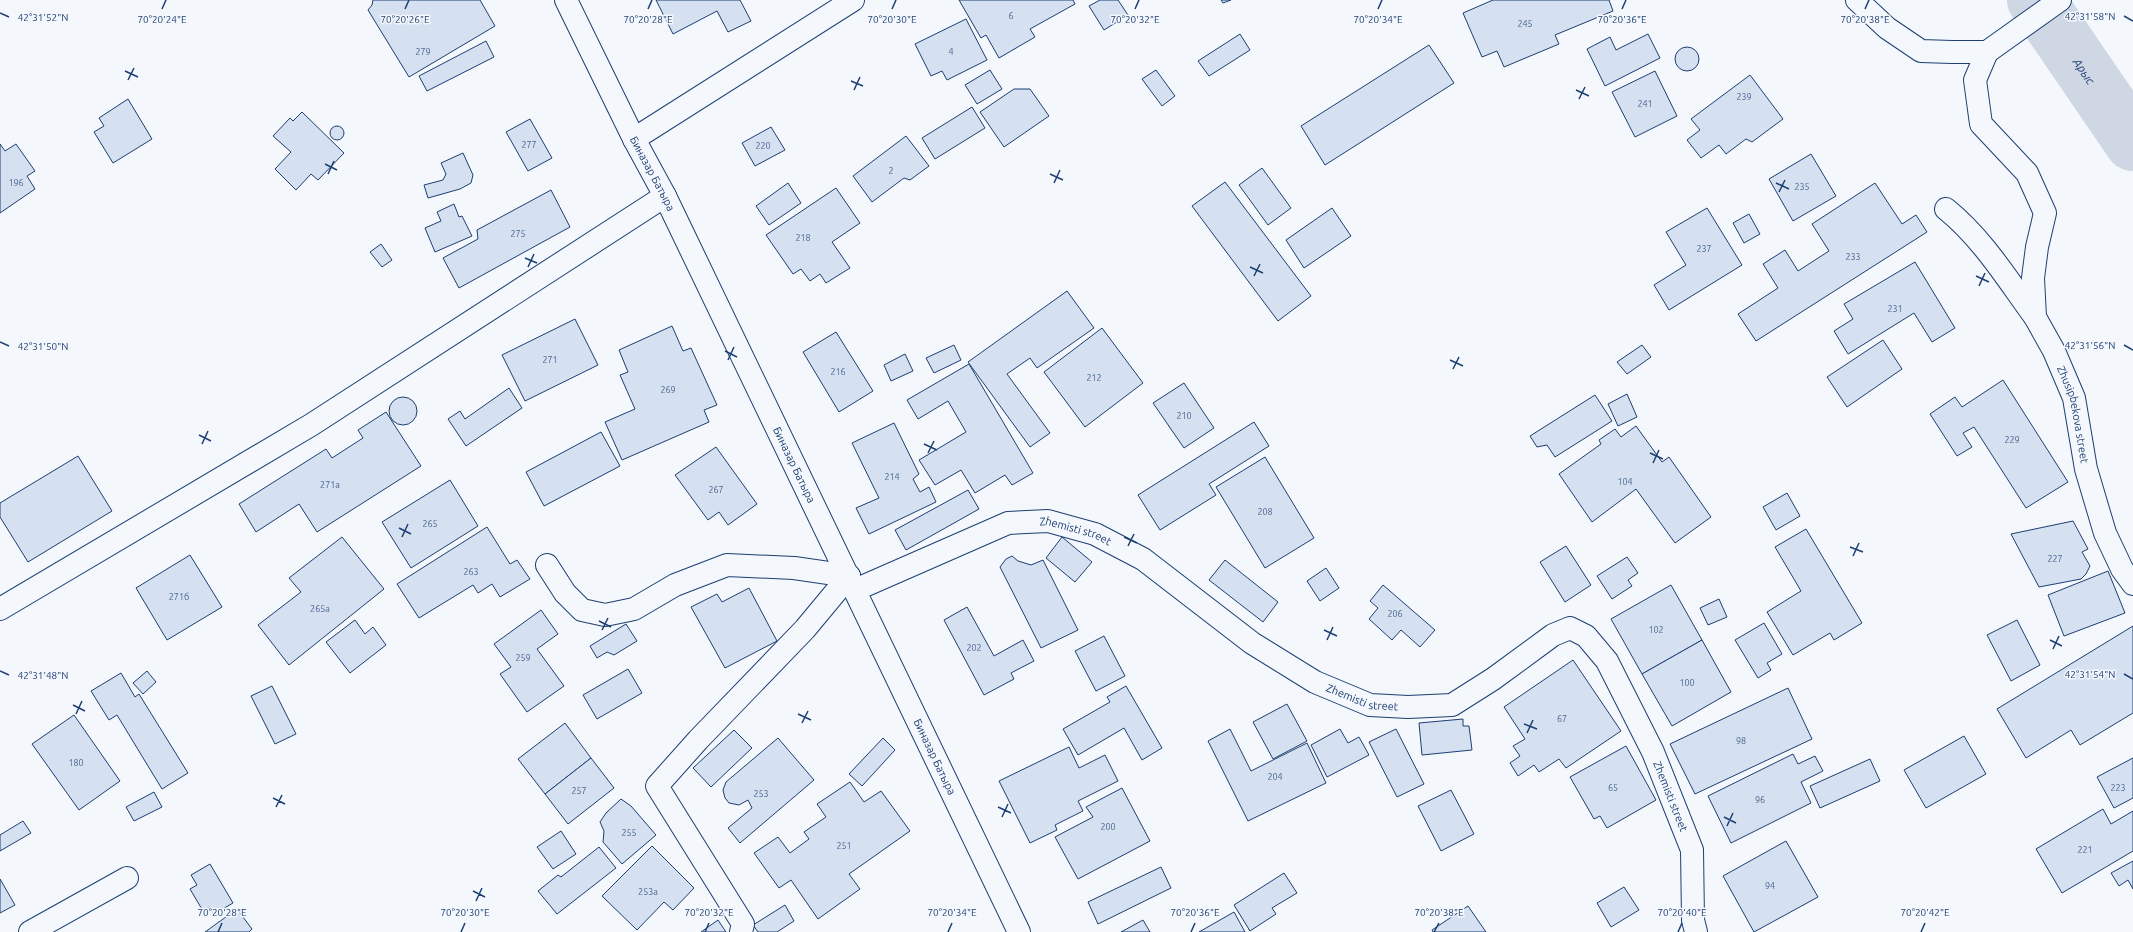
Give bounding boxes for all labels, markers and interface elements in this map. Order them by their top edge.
house number: 6 [1008,11,1014,21]
text: 42°31'58"N [2065,11,2115,22]
text: 42°31'52"N [18,12,68,23]
text: 70°20'24"E [137,14,187,25]
text: 70°20'26"E [380,14,430,25]
text: 70°20'28"E [623,14,673,25]
text: 70°20'30"E [867,14,917,25]
text: 70°20'32"E [1110,14,1160,25]
text: 70°20'34"E [1353,14,1403,25]
text: 70°20'36"E [1597,14,1647,25]
text: 70°20'38"E [1840,14,1890,25]
house number: 245 [1517,19,1533,29]
house number: 279 [415,47,431,57]
house number: 4 [948,47,954,57]
water label: Арыс [2071,55,2098,87]
house number: 239 [1736,92,1752,102]
house number: 241 [1637,99,1653,109]
street label: Биназар Батыра [628,134,677,213]
house number: 277 [521,140,537,150]
house number: 220 [755,141,771,151]
house number: 2 [888,166,894,176]
house number: 196 [8,178,24,188]
house number: 235 [1794,182,1810,192]
house number: 275 [510,229,526,239]
house number: 218 [795,233,811,243]
house number: 237 [1696,244,1712,254]
house number: 233 [1845,252,1861,262]
house number: 231 [1887,304,1903,314]
text: 42°31'56"N [2065,340,2115,351]
text: 42°31'50"N [18,341,68,352]
house number: 271 [542,355,558,365]
street label: Zhusipbekova street [2055,364,2091,465]
house number: 216 [830,367,846,377]
house number: 212 [1086,373,1102,383]
house number: 269 [660,385,676,395]
house number: 210 [1176,411,1192,421]
street label: Биназар Батыра [771,425,818,505]
house number: 229 [2004,435,2020,445]
house number: 214 [884,472,900,482]
house number: 104 [1617,477,1633,487]
house number: 271а [320,480,340,490]
house number: 267 [708,485,724,495]
house number: 208 [1257,507,1273,517]
street label: Zhemisti street [1039,515,1114,548]
house number: 265 [422,519,438,529]
house number: 227 [2047,554,2063,564]
house number: 263 [463,567,479,577]
house number: 271б [169,592,189,602]
house number: 265а [310,604,330,614]
house number: 206 [1387,609,1403,619]
house number: 102 [1648,625,1664,635]
house number: 202 [966,643,982,653]
house number: 259 [515,653,531,663]
text: 42°31'54"N [2065,669,2115,680]
text: 42°31'48"N [18,670,68,681]
house number: 100 [1679,678,1695,688]
street label: Zhemisti street [1325,681,1399,713]
house number: 67 [1557,714,1567,724]
street label: Биназар Батыра [911,717,958,797]
house number: 98 [1736,736,1746,746]
house number: 180 [68,758,84,768]
street label: Zhemisti street [1651,759,1690,834]
house number: 204 [1267,772,1283,782]
house number: 65 [1608,783,1618,793]
house number: 223 [2110,783,2126,793]
house number: 257 [571,786,587,796]
house number: 253 [753,789,769,799]
house number: 96 [1755,795,1765,805]
house number: 200 [1100,822,1116,832]
house number: 255 [621,828,637,838]
house number: 251 [836,841,852,851]
house number: 221 [2077,845,2093,855]
house number: 94 [1765,881,1775,891]
house number: 253а [638,887,658,897]
text: 70°20'28"E [197,907,247,918]
text: 70°20'30"E [440,907,490,918]
text: 70°20'32"E [684,907,734,918]
text: 70°20'34"E [927,907,977,918]
text: 70°20'36"E [1170,907,1220,918]
text: 70°20'38"E [1414,907,1464,918]
text: 70°20'40"E [1657,907,1707,918]
text: 70°20'42"E [1900,907,1950,918]

